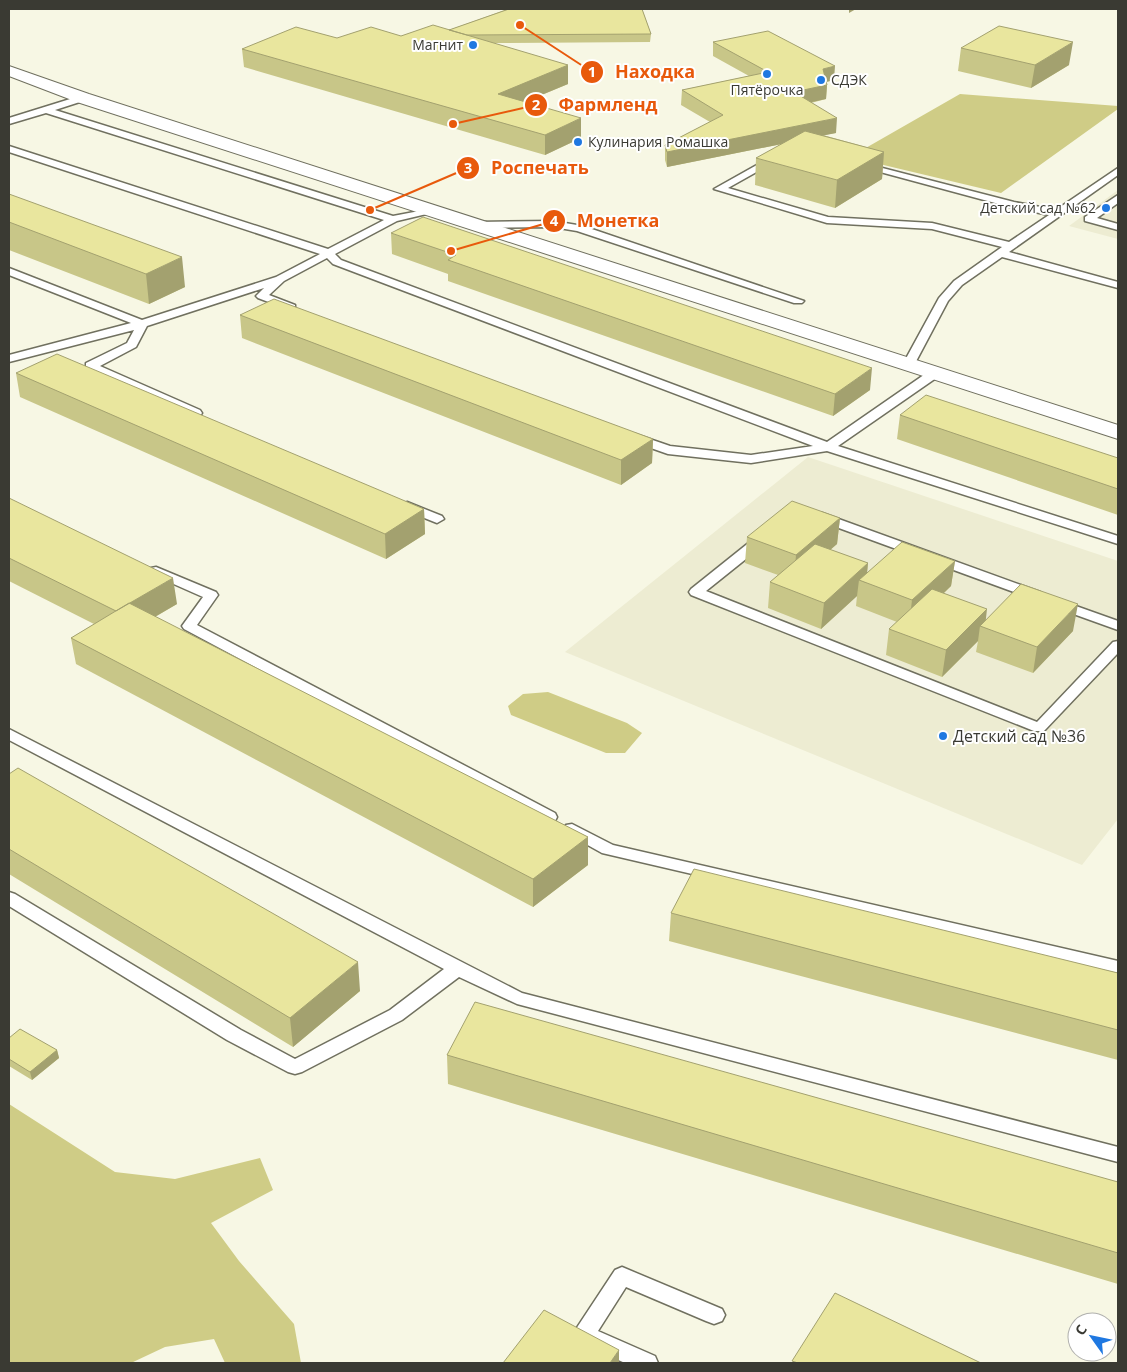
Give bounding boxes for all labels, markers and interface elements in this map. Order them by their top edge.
place label: Магнит [412,35,463,54]
marker: Магнит [467,39,479,51]
callout: Находка [580,55,705,88]
text: Находка [615,59,695,83]
text: 1 [588,61,596,81]
marker: Пятёрочка [761,68,773,80]
place label: СДЭК [831,70,867,89]
marker: СДЭК [815,74,827,86]
place label: Пятёрочка [731,80,803,99]
callout: Фармленд [524,88,668,121]
text: Фармленд [558,92,658,116]
text: 2 [532,94,541,114]
place label: Кулинария Ромашка [588,132,728,151]
marker: Кулинария Ромашка [572,136,584,148]
callout: Роспечать [456,151,598,184]
text: Роспечать [491,155,589,179]
text: 3 [464,157,472,177]
place label: Детский сад №62 [980,198,1096,217]
marker: Детский сад №62 [1100,202,1112,214]
callout: Монетка [541,204,669,237]
text: Монетка [577,208,659,232]
text: 4 [550,210,559,230]
place label: Детский сад №36 [953,725,1085,747]
marker: Детский сад №36 [937,730,949,742]
north arrow [1067,1312,1117,1362]
text: С [1070,1321,1091,1339]

